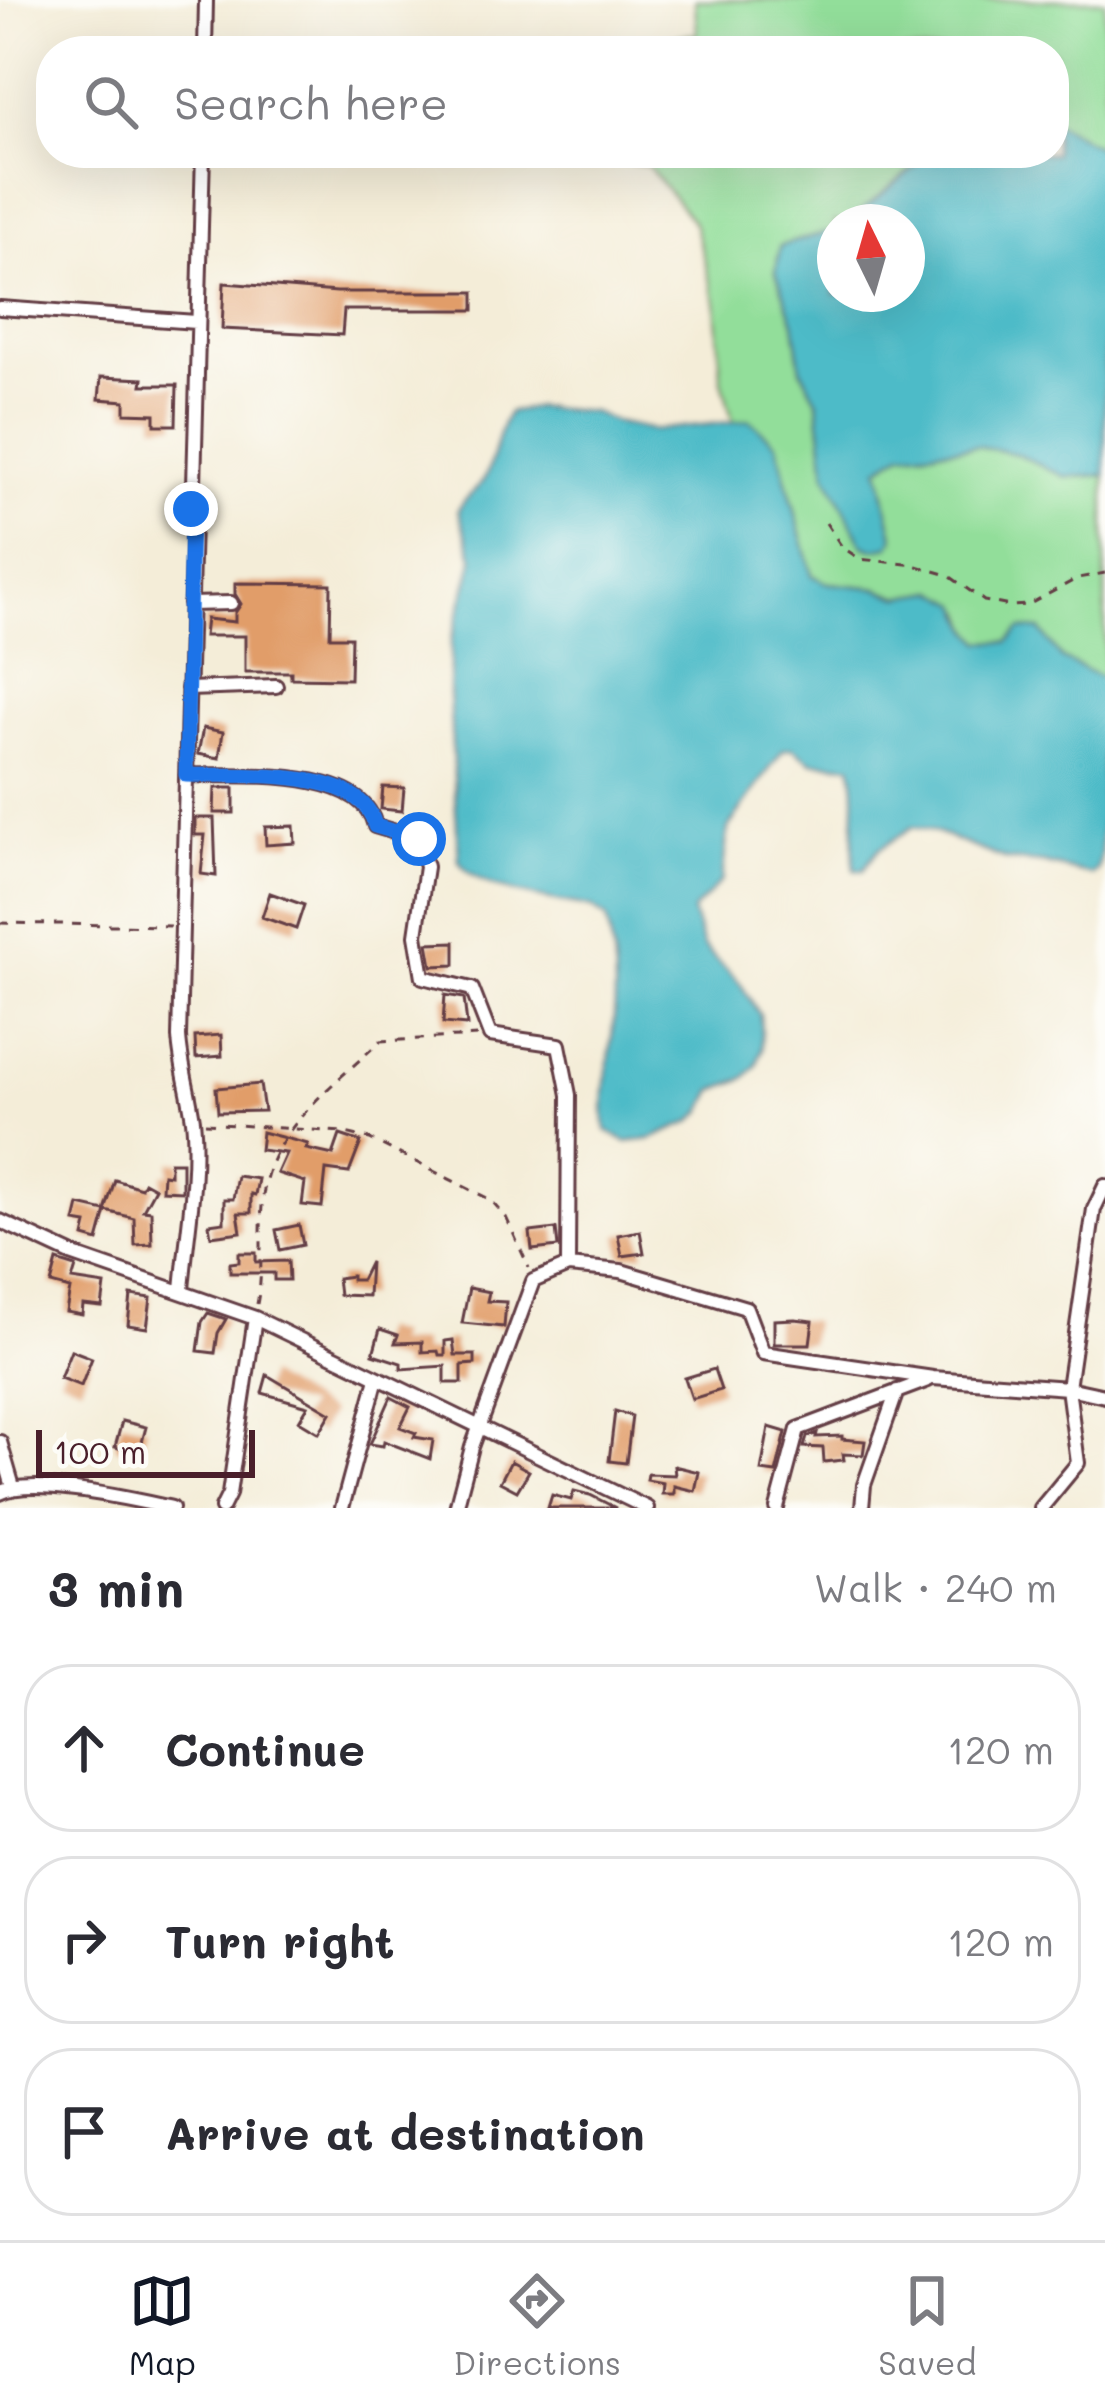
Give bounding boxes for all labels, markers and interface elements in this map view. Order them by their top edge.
search box [36,36,1069,168]
icon: search [78,69,144,135]
text: Search here [174,73,448,131]
north arrow [817,204,925,312]
route end [164,482,218,536]
route start [392,812,446,866]
scale bar [36,1424,255,1477]
text: 100 m [54,1429,146,1472]
text: 3 min [48,1553,184,1620]
text: Walk · 240 m [814,1561,1057,1612]
icon: ahead [51,1715,117,1781]
text: Continue [165,1719,365,1777]
text: 120 m [947,1723,1054,1774]
icon: right [51,1907,117,1973]
text: Turn right [165,1911,394,1969]
text: 120 m [947,1915,1054,1966]
icon: arrive [51,2099,117,2165]
text: Arrive at destination [165,2103,645,2161]
tab: Map [129,2268,196,2383]
tab: Directions [453,2268,621,2383]
tab: Saved [878,2268,976,2383]

